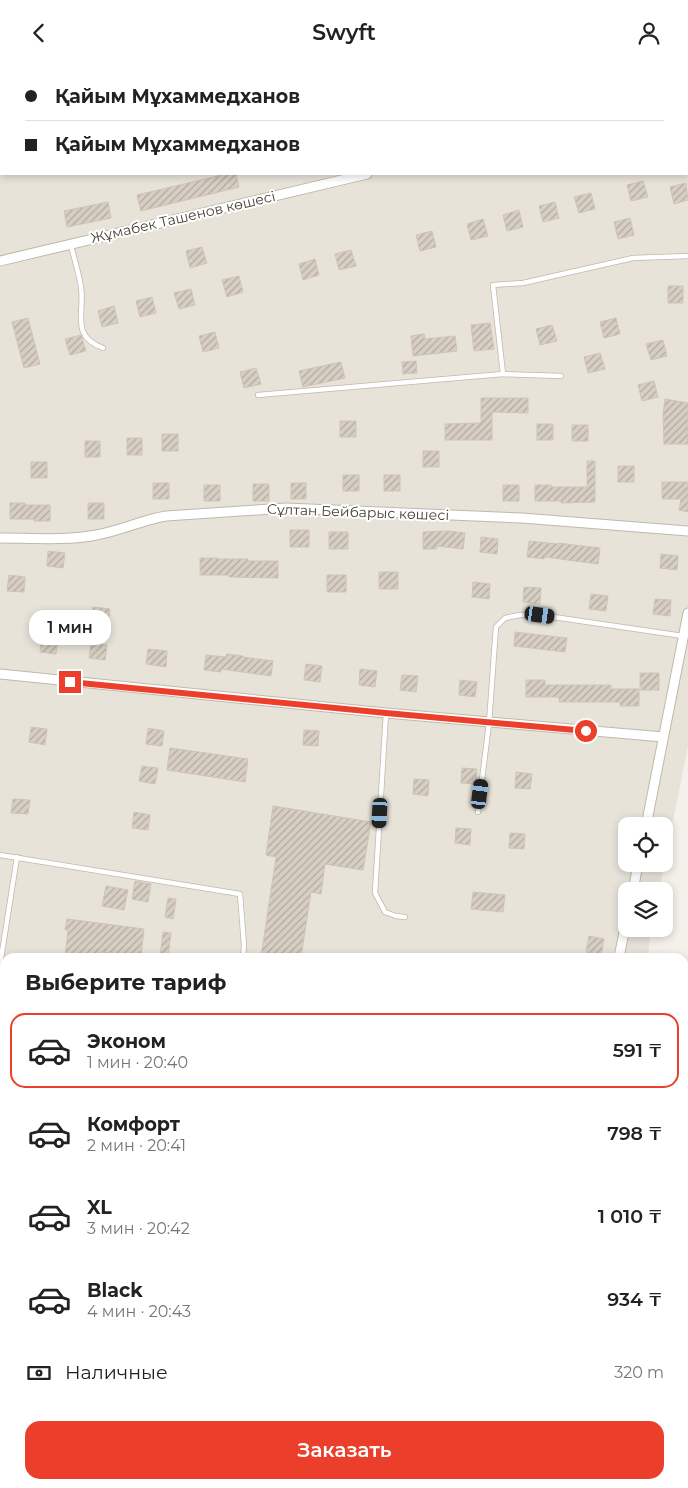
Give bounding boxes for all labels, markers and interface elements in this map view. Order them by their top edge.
icon: back [25,19,53,47]
text: Swyft [312,19,376,46]
icon: person [635,19,663,47]
text: Қайым Мұхаммедханов [55,85,300,108]
text: Қайым Мұхаммедханов [55,133,300,156]
street label: Жұмабек Ташенов көшесі [89,187,277,247]
street label: Сұлтан Бейбарыс көшесі [267,500,449,524]
car [524,605,555,625]
callout: 1 мин [29,609,111,645]
text: 1 мин [47,618,93,637]
route end [59,671,81,693]
route start [575,720,597,742]
car [470,778,489,810]
car [371,798,388,828]
map controls [618,817,673,937]
button: locate [618,817,673,872]
button: layers [618,882,673,937]
text: Выберите тариф [25,969,226,996]
icon: car [27,1028,72,1073]
text: Эконом [87,1030,166,1053]
text: 591 ₸ [613,1039,662,1062]
text: 1 мин · 20:40 [87,1053,188,1072]
icon: car [27,1111,72,1156]
text: Комфорт [87,1113,180,1136]
text: 798 ₸ [607,1122,662,1145]
text: 2 мин · 20:41 [87,1136,186,1155]
icon: car [27,1194,72,1239]
text: XL [87,1196,112,1219]
text: 1 010 ₸ [598,1205,662,1228]
text: 3 мин · 20:42 [87,1219,190,1238]
icon: car [27,1277,72,1322]
text: Black [87,1279,143,1302]
text: 934 ₸ [607,1288,662,1311]
text: 4 мин · 20:43 [87,1302,191,1321]
icon: cash [25,1359,53,1387]
text: Наличные [65,1361,168,1384]
text: 320 m [614,1363,664,1382]
button: Заказать [25,1421,664,1479]

